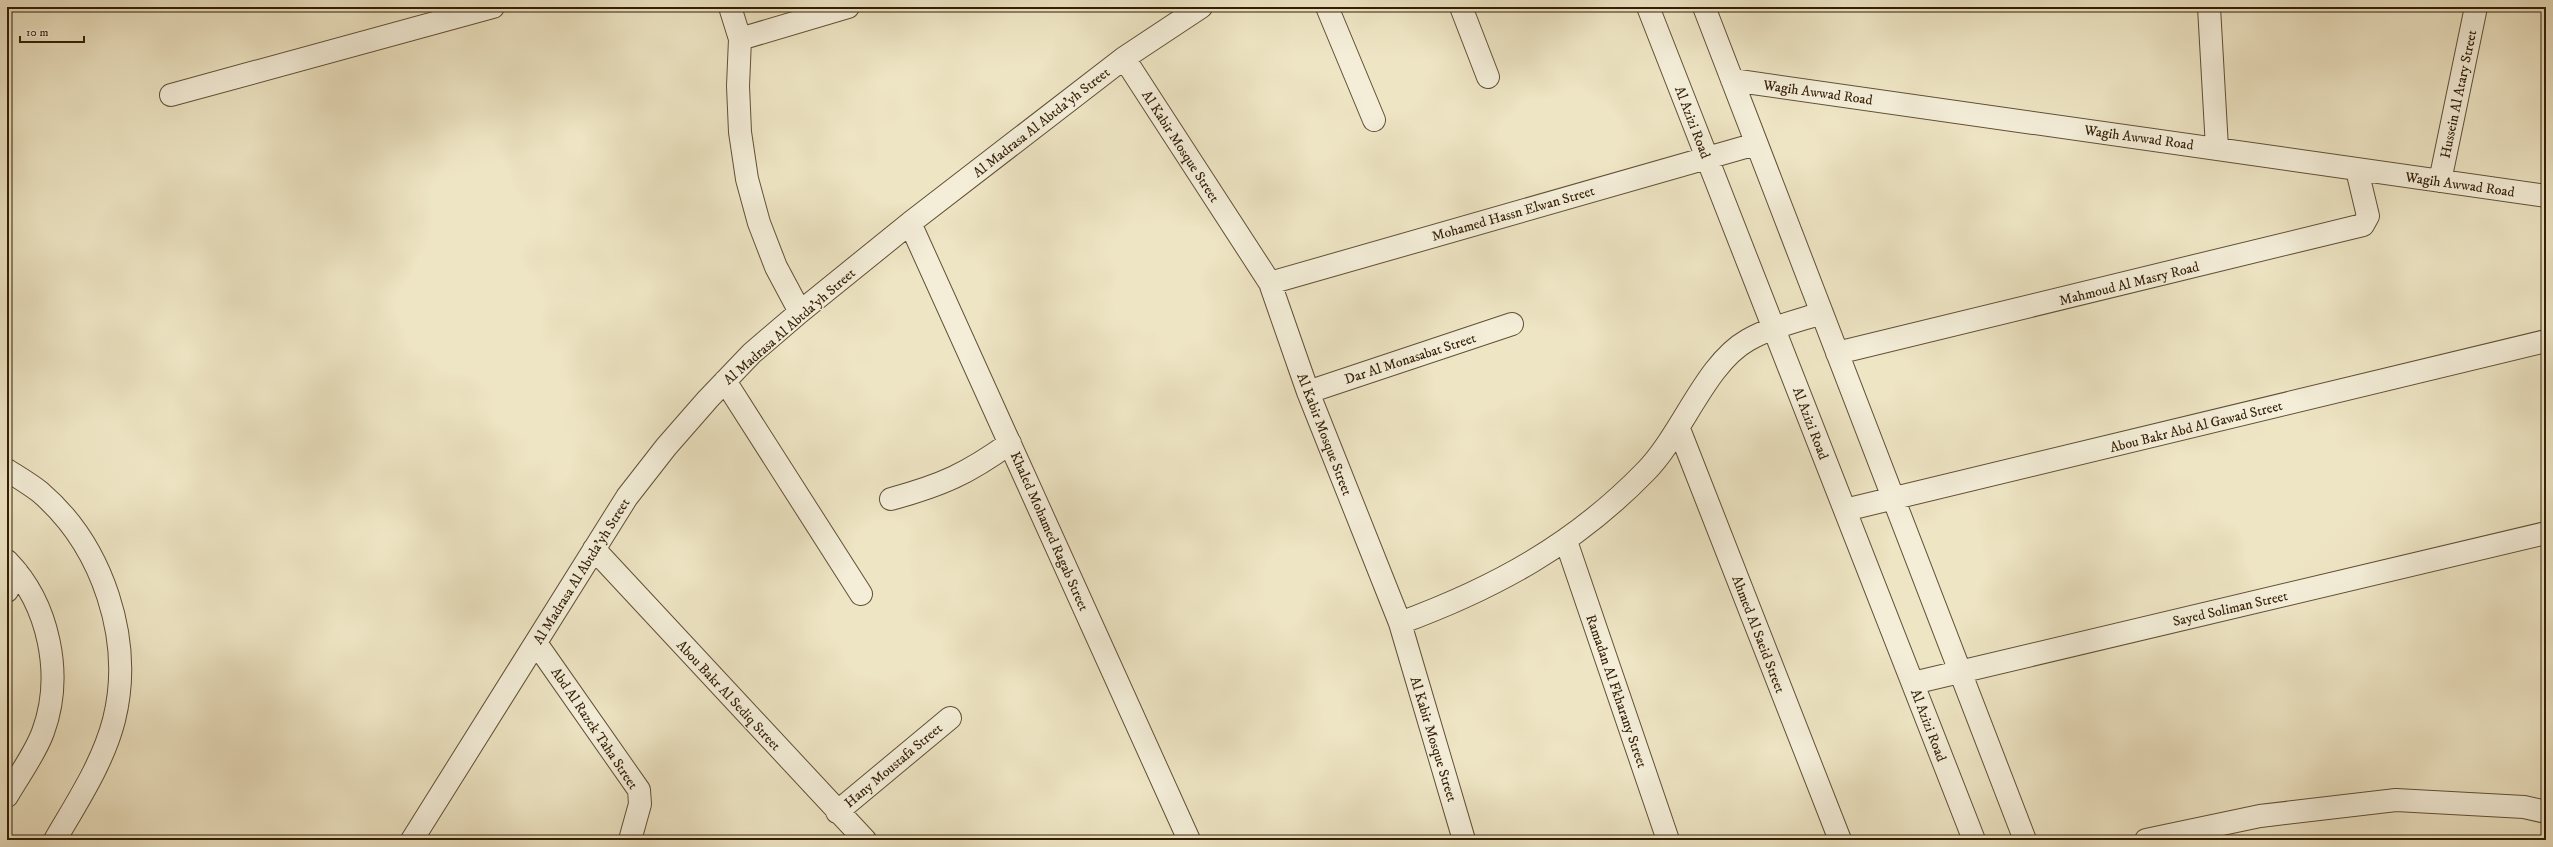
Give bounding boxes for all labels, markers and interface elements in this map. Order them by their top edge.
scale bar [20,18,84,44]
text: 10 m [26,25,48,40]
street label: Hussein Al Atary Street [2437,28,2481,160]
street label: Al Madrasa Al Abtda'yh Street [969,63,1114,182]
street label: Wagih Awwad Road [1761,76,1874,110]
street label: Al Azizi Road [1670,83,1714,161]
street label: Al Kabir Mosque Street [1137,87,1223,206]
street label: Wagih Awwad Road [2082,121,2195,155]
street label: Wagih Awwad Road [2403,168,2516,202]
street label: Mohamed Hassn Elwan Street [1430,182,1597,246]
street label: Mahmoud Al Masry Road [2057,258,2201,310]
street label: Al Madrasa Al Abtda'yh Street [720,264,860,389]
street label: Dar Al Monasabat Street [1342,329,1479,389]
street label: Al Kabir Mosque Street [1292,370,1356,499]
street label: Al Azizi Road [1788,384,1832,462]
street label: Abou Bakr Abd Al Gawad Street [2108,397,2285,457]
street label: Khaled Mohamed Ragab Street [1006,449,1093,614]
street label: Al Madrasa Al Abtda'yh Street [529,495,635,648]
street label: Ahmed Al Saeid Street [1727,573,1789,696]
street label: Sayed Soliman Street [2171,587,2290,631]
street label: Ramadan Al Fkharany Street [1581,612,1651,771]
street label: Abou Bakr Al Sediq Street [672,637,785,755]
street label: Abd Al Razek Taha Street [547,664,642,793]
street label: Al Kabir Mosque Street [1405,675,1461,805]
street label: Al Azizi Road [1906,686,1950,764]
street label: Hany Moustafa Street [841,719,947,812]

